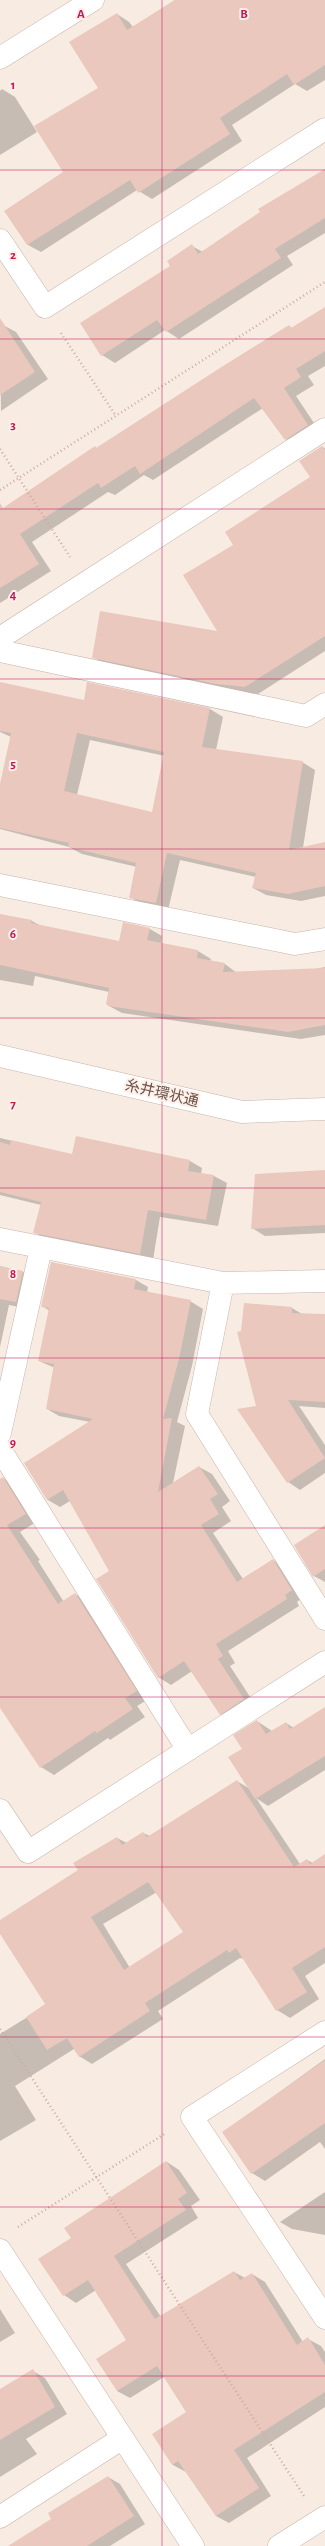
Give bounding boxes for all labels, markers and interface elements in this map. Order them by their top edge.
text: A [77,8,85,21]
text: B [240,8,248,21]
text: 1 [11,79,15,92]
text: 2 [10,249,16,262]
text: 3 [10,419,16,432]
text: 4 [10,589,17,602]
text: 5 [10,758,16,771]
text: 6 [10,928,16,941]
street label: 糸井環状通 [124,1076,201,1109]
text: 7 [10,1098,16,1111]
text: 8 [10,1268,16,1281]
text: 9 [10,1437,16,1450]

